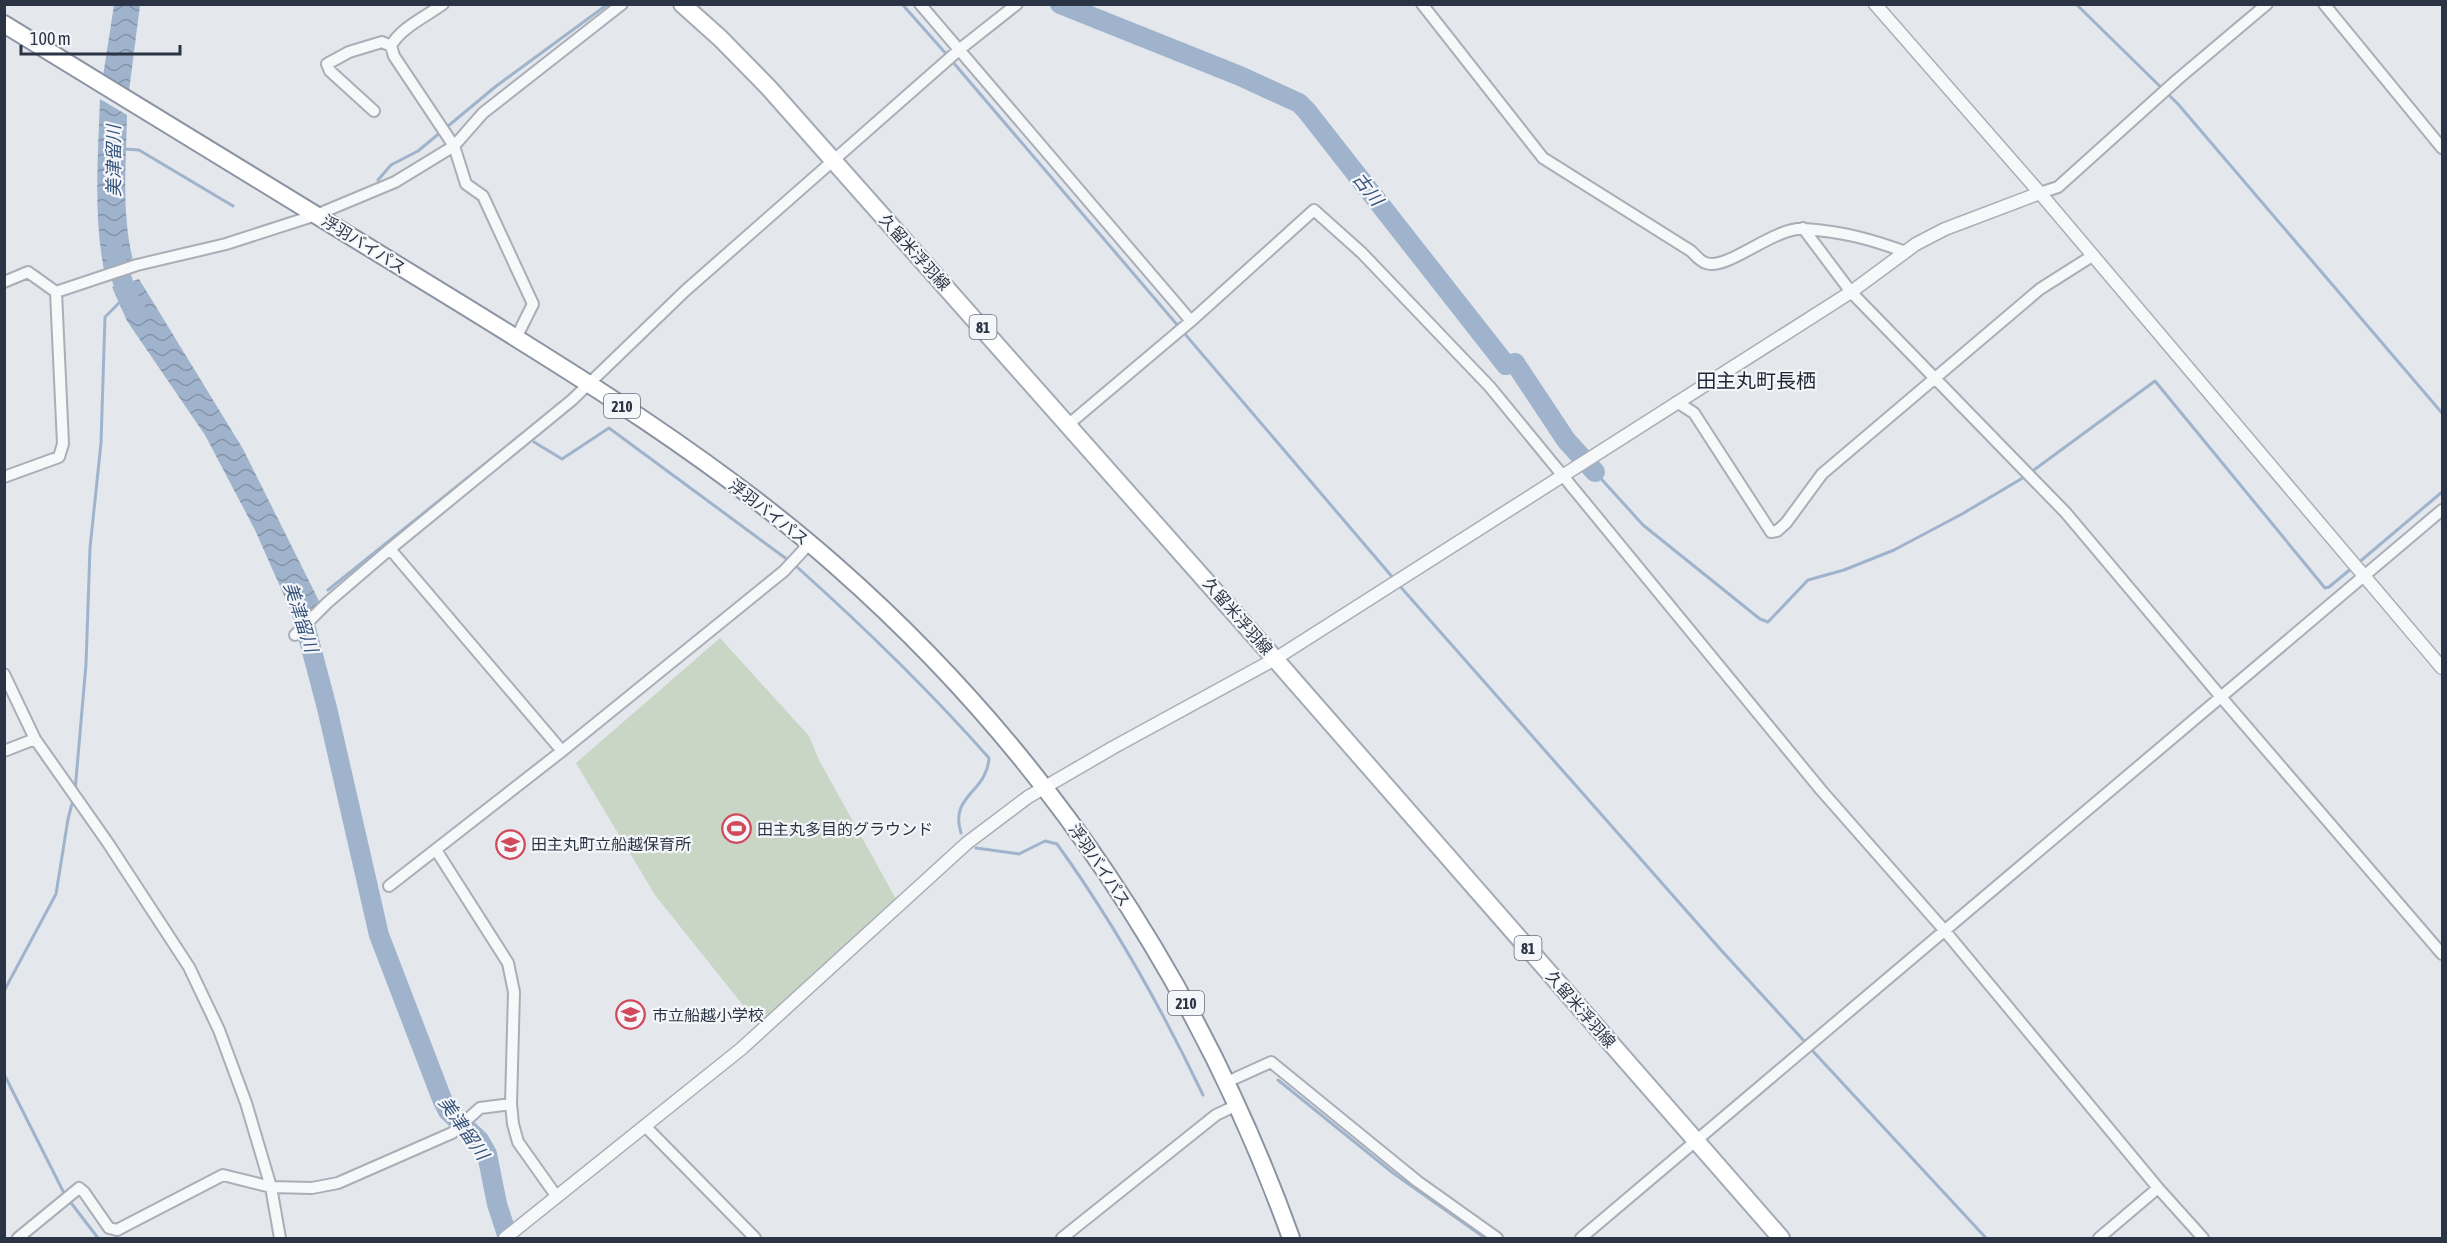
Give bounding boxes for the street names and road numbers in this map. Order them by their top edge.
street label: 久留米浮羽線 [876,210,954,294]
street label: 浮羽バイパス [319,211,409,277]
road number: 81 [970,315,996,339]
road number: 210 [604,394,640,418]
street label: 浮羽バイパス [726,475,812,549]
street label: 久留米浮羽線 [1200,574,1276,658]
street label: 浮羽バイパス [1066,820,1134,910]
road number: 81 [1514,936,1541,960]
street label: 久留米浮羽線 [1543,967,1619,1051]
road number: 210 [1168,991,1204,1015]

